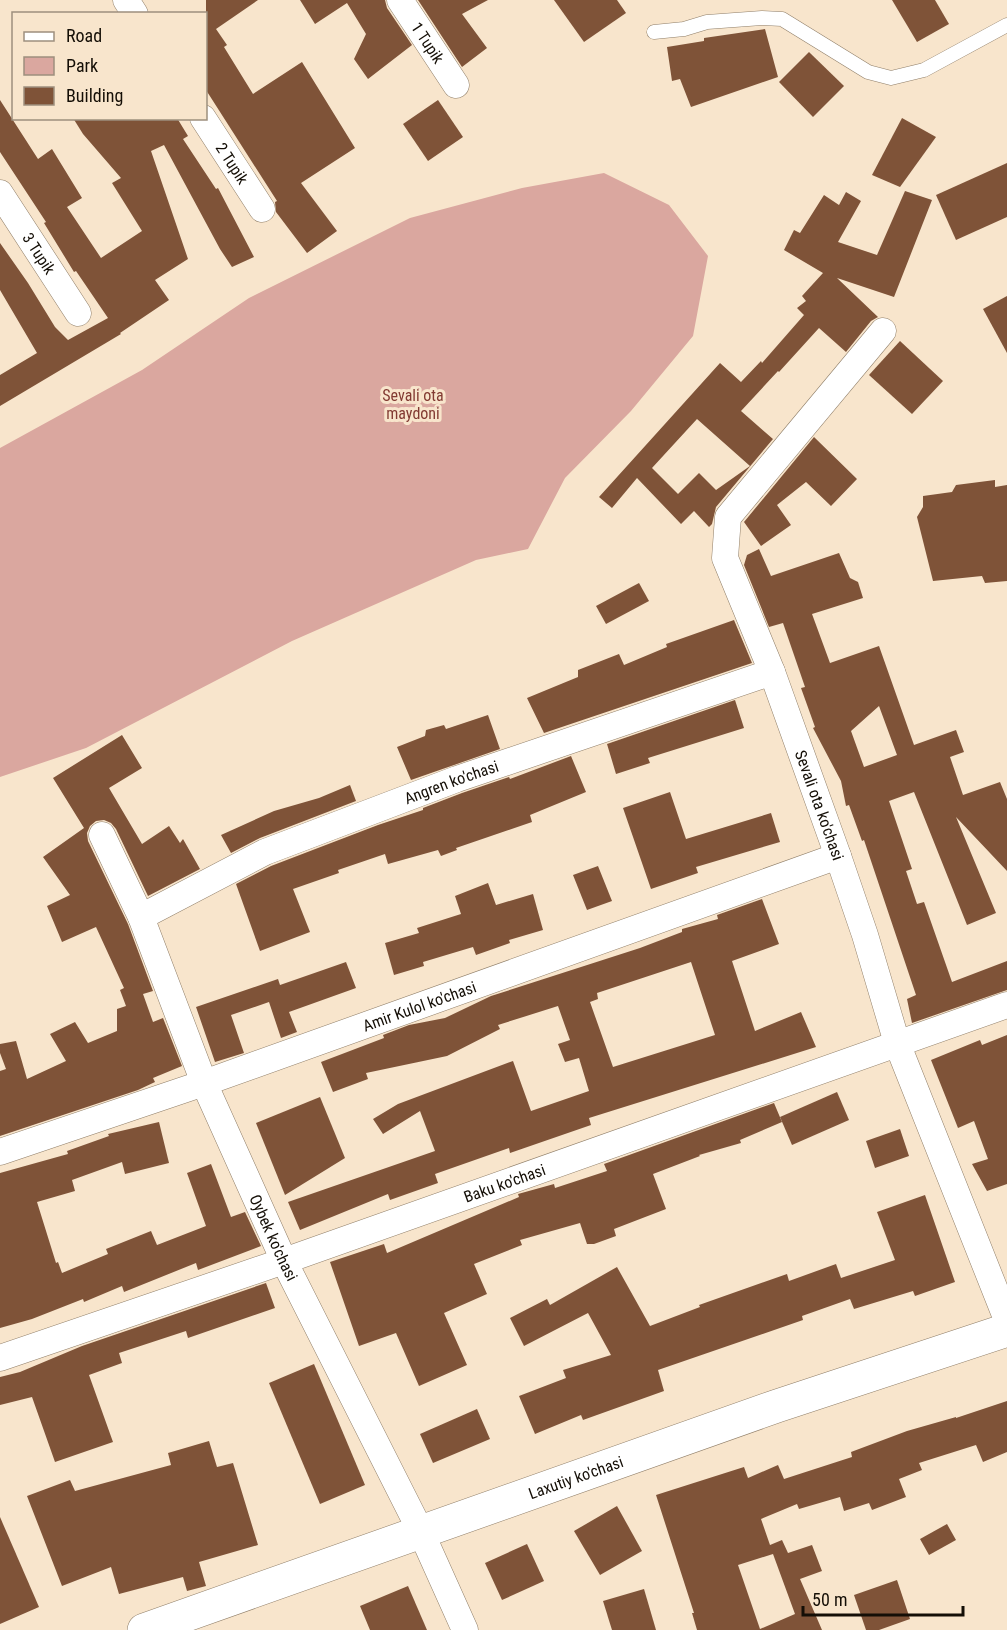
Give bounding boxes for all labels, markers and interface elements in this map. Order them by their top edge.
legend [12,12,207,120]
street label: 1 Tupik [407,19,448,68]
text: Road [66,25,102,46]
text: Park [66,55,98,76]
text: Building [66,85,123,106]
street label: 2 Tupik [212,139,253,188]
street label: 3 Tupik [18,229,60,278]
park label: Sevali ota maydoni [382,386,444,423]
street label: Sevali ota ko'chasi [791,748,848,863]
street label: Angren ko'chasi [402,757,501,808]
street label: Amir Kulol ko'chasi [360,977,479,1035]
street label: Baku ko'chasi [461,1160,548,1207]
street label: Oybek ko'chasi [245,1192,301,1284]
street label: Laxutiy ko'chasi [526,1452,626,1503]
scale bar [803,1579,964,1617]
text: 50 m [812,1589,847,1610]

